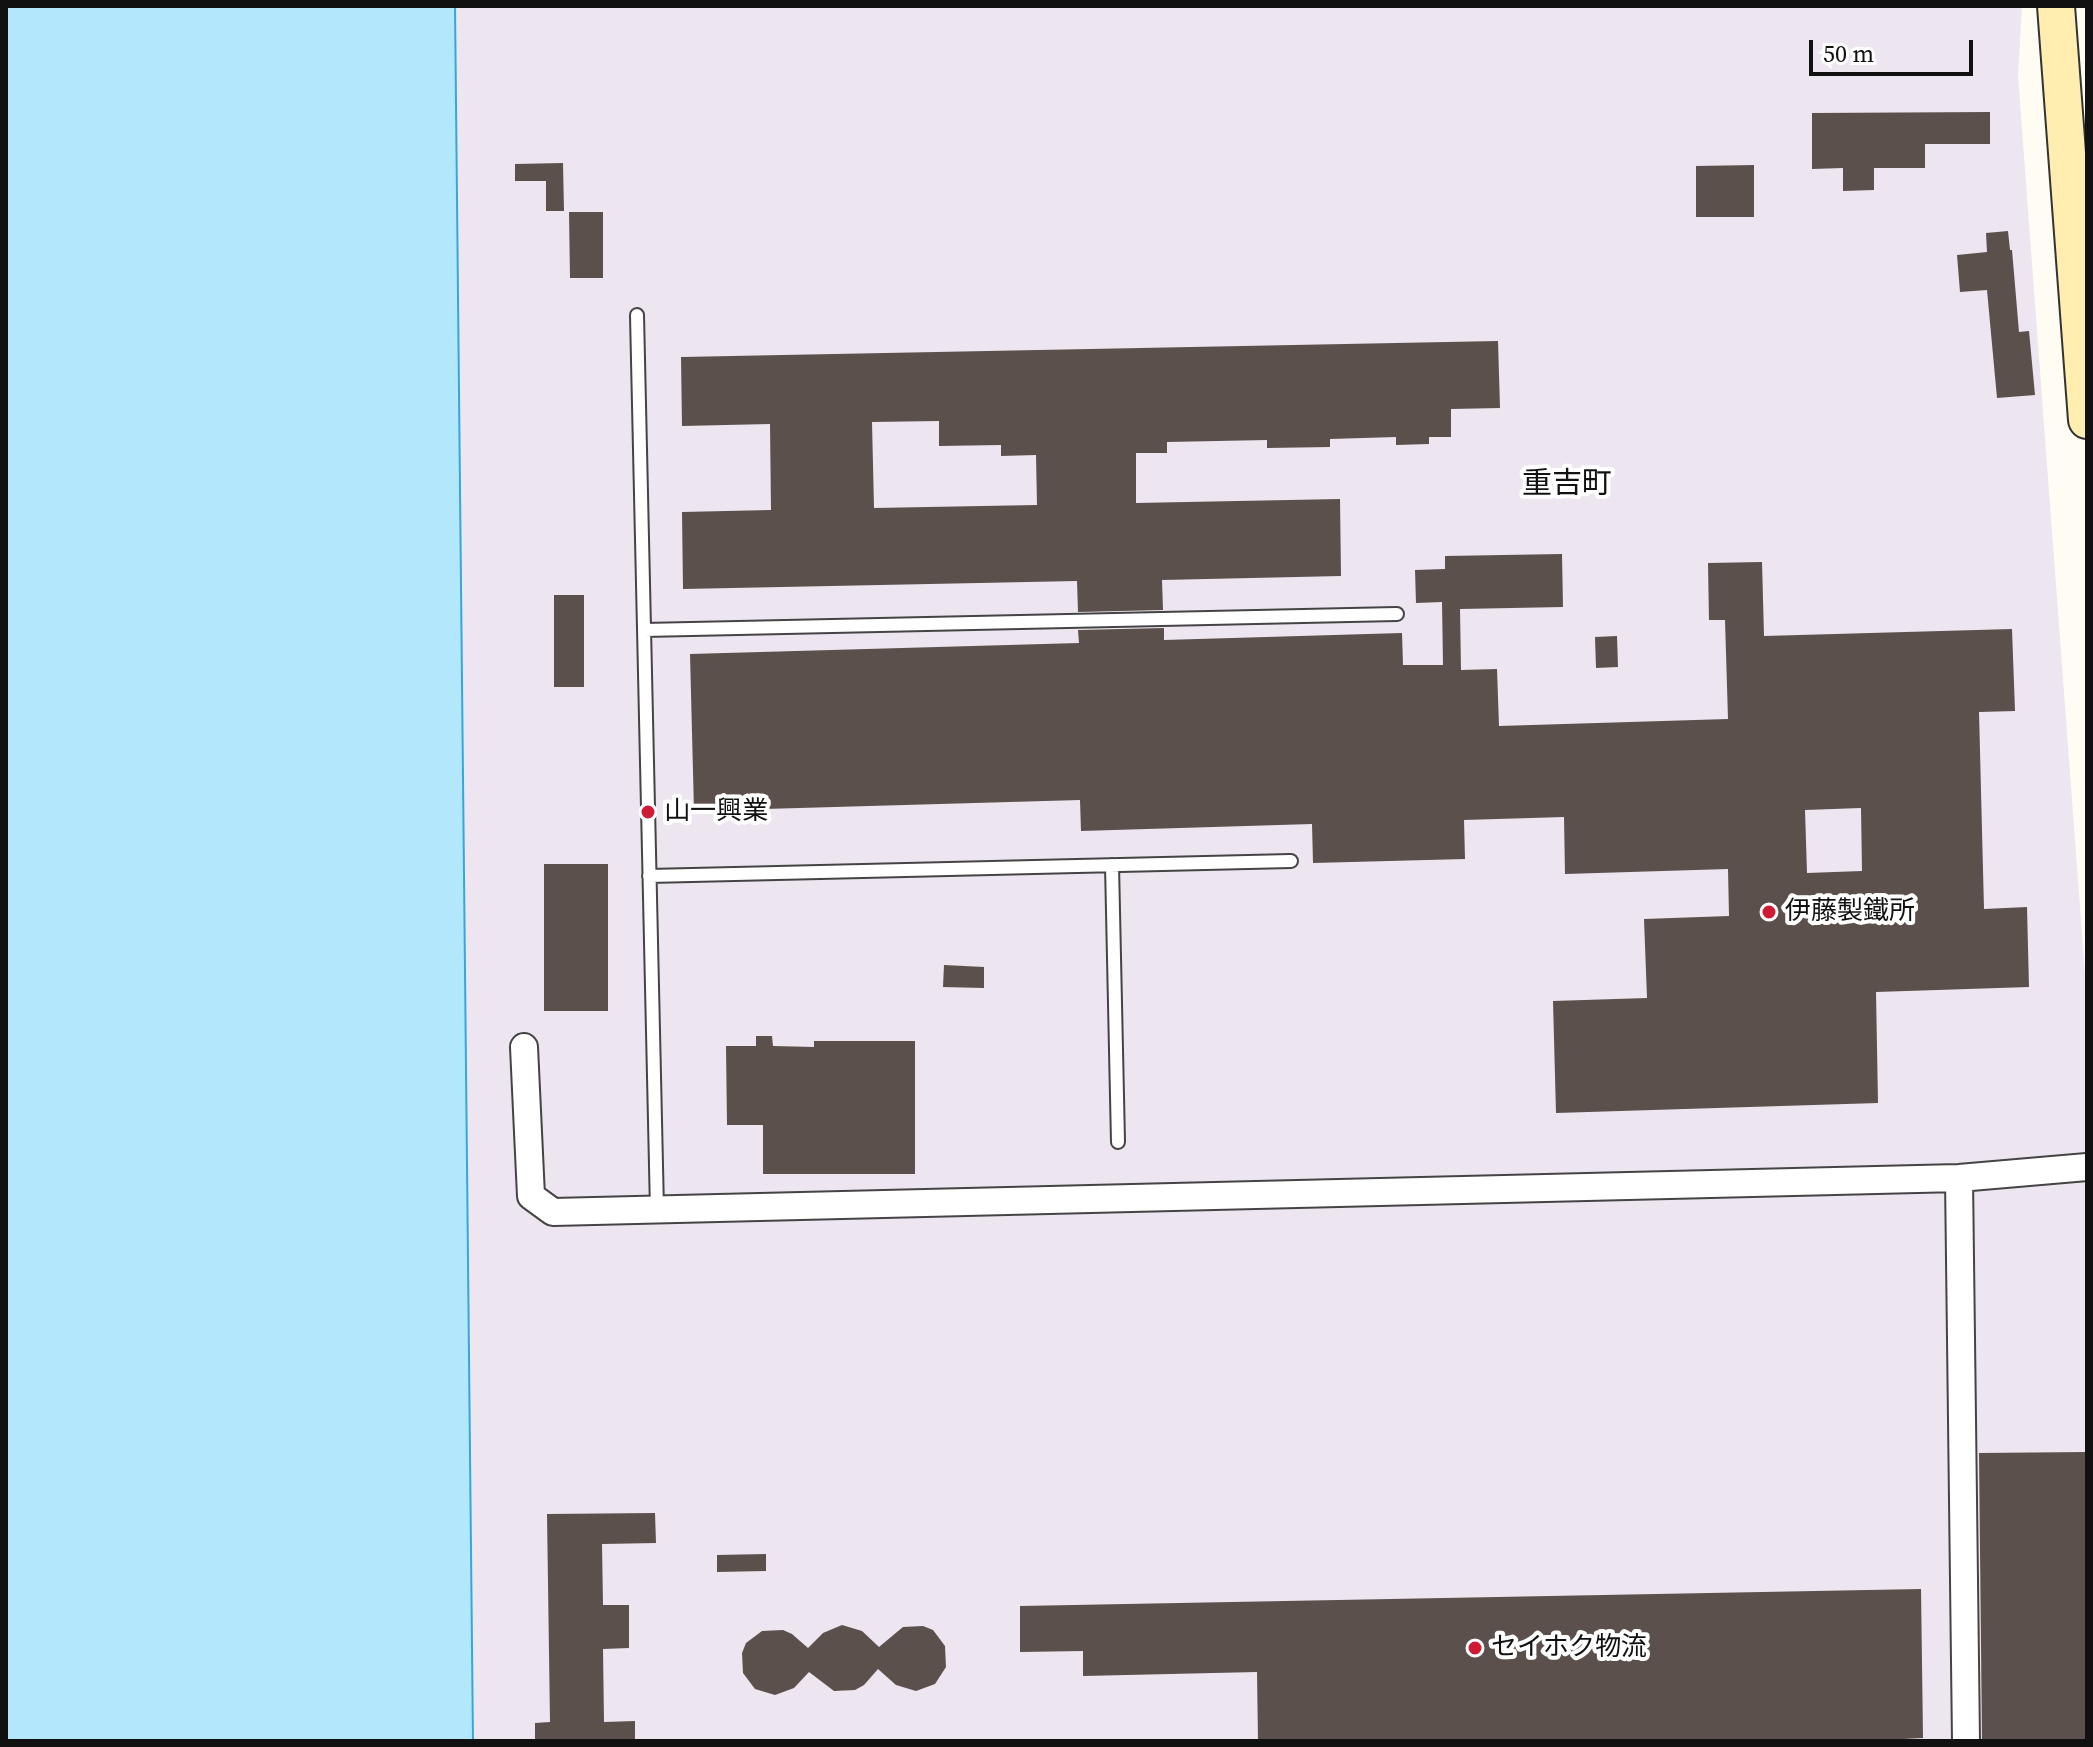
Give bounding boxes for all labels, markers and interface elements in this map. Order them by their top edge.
scale bar [1813,24,1977,74]
text: 50 m [1823,37,1874,70]
district label: 重吉町 [1522,467,1612,503]
place label: 山一興業 [664,796,768,828]
marker: 山一興業 [639,803,657,821]
place label: 伊藤製鐵所 [1785,896,1915,928]
marker: 伊藤製鐵所 [1760,903,1778,921]
place label: セイホク物流 [1491,1632,1647,1664]
marker: セイホク物流 [1466,1639,1484,1657]

